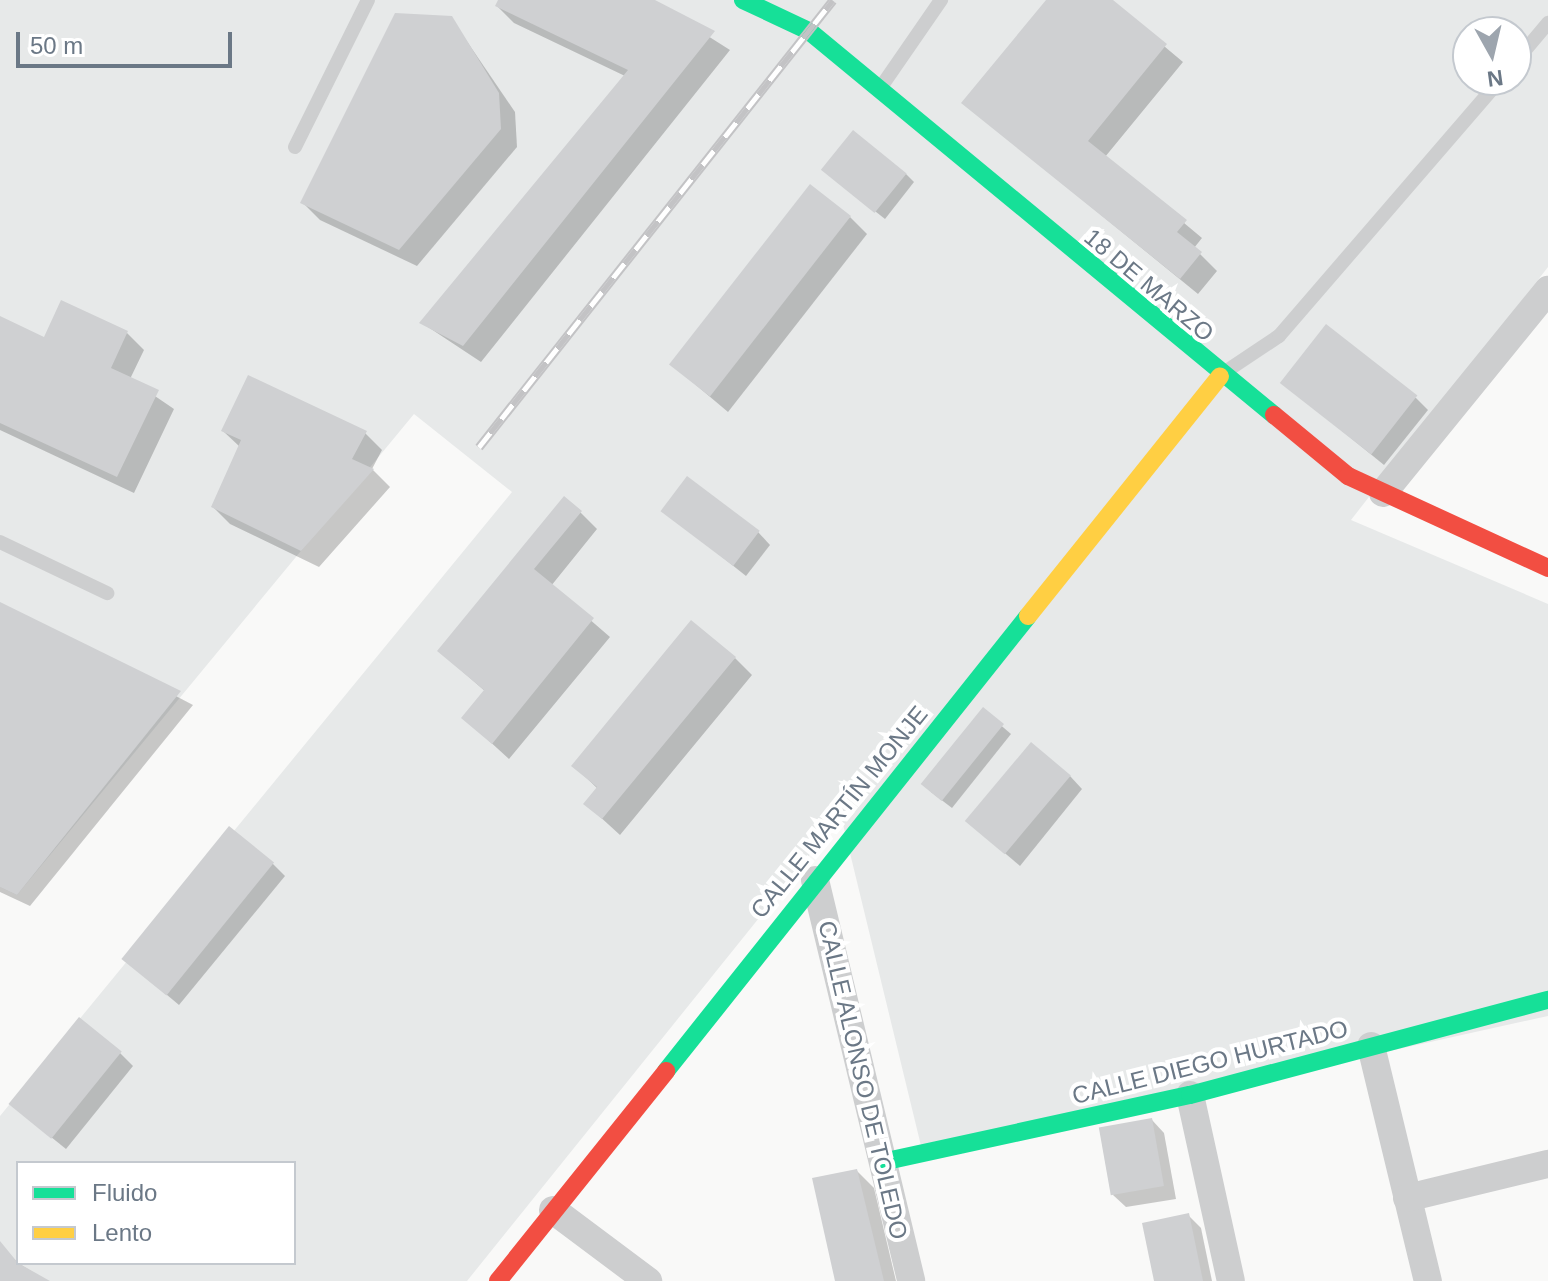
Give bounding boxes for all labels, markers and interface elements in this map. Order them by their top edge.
scale bar [20,16,236,66]
north arrow [1452,16,1532,96]
text: 50 m [30,32,83,59]
text: N [1486,65,1505,92]
street label: 18 DE MARZO [1078,223,1220,347]
street label: CALLE MARTÍN MONJE [744,700,934,924]
street label: CALLE ALONSO DE TOLEDO [812,917,914,1243]
street label: CALLE DIEGO HURTADO [1069,1014,1351,1110]
legend [16,1161,296,1265]
text: Fluido [92,1179,157,1206]
text: Lento [92,1219,152,1246]

